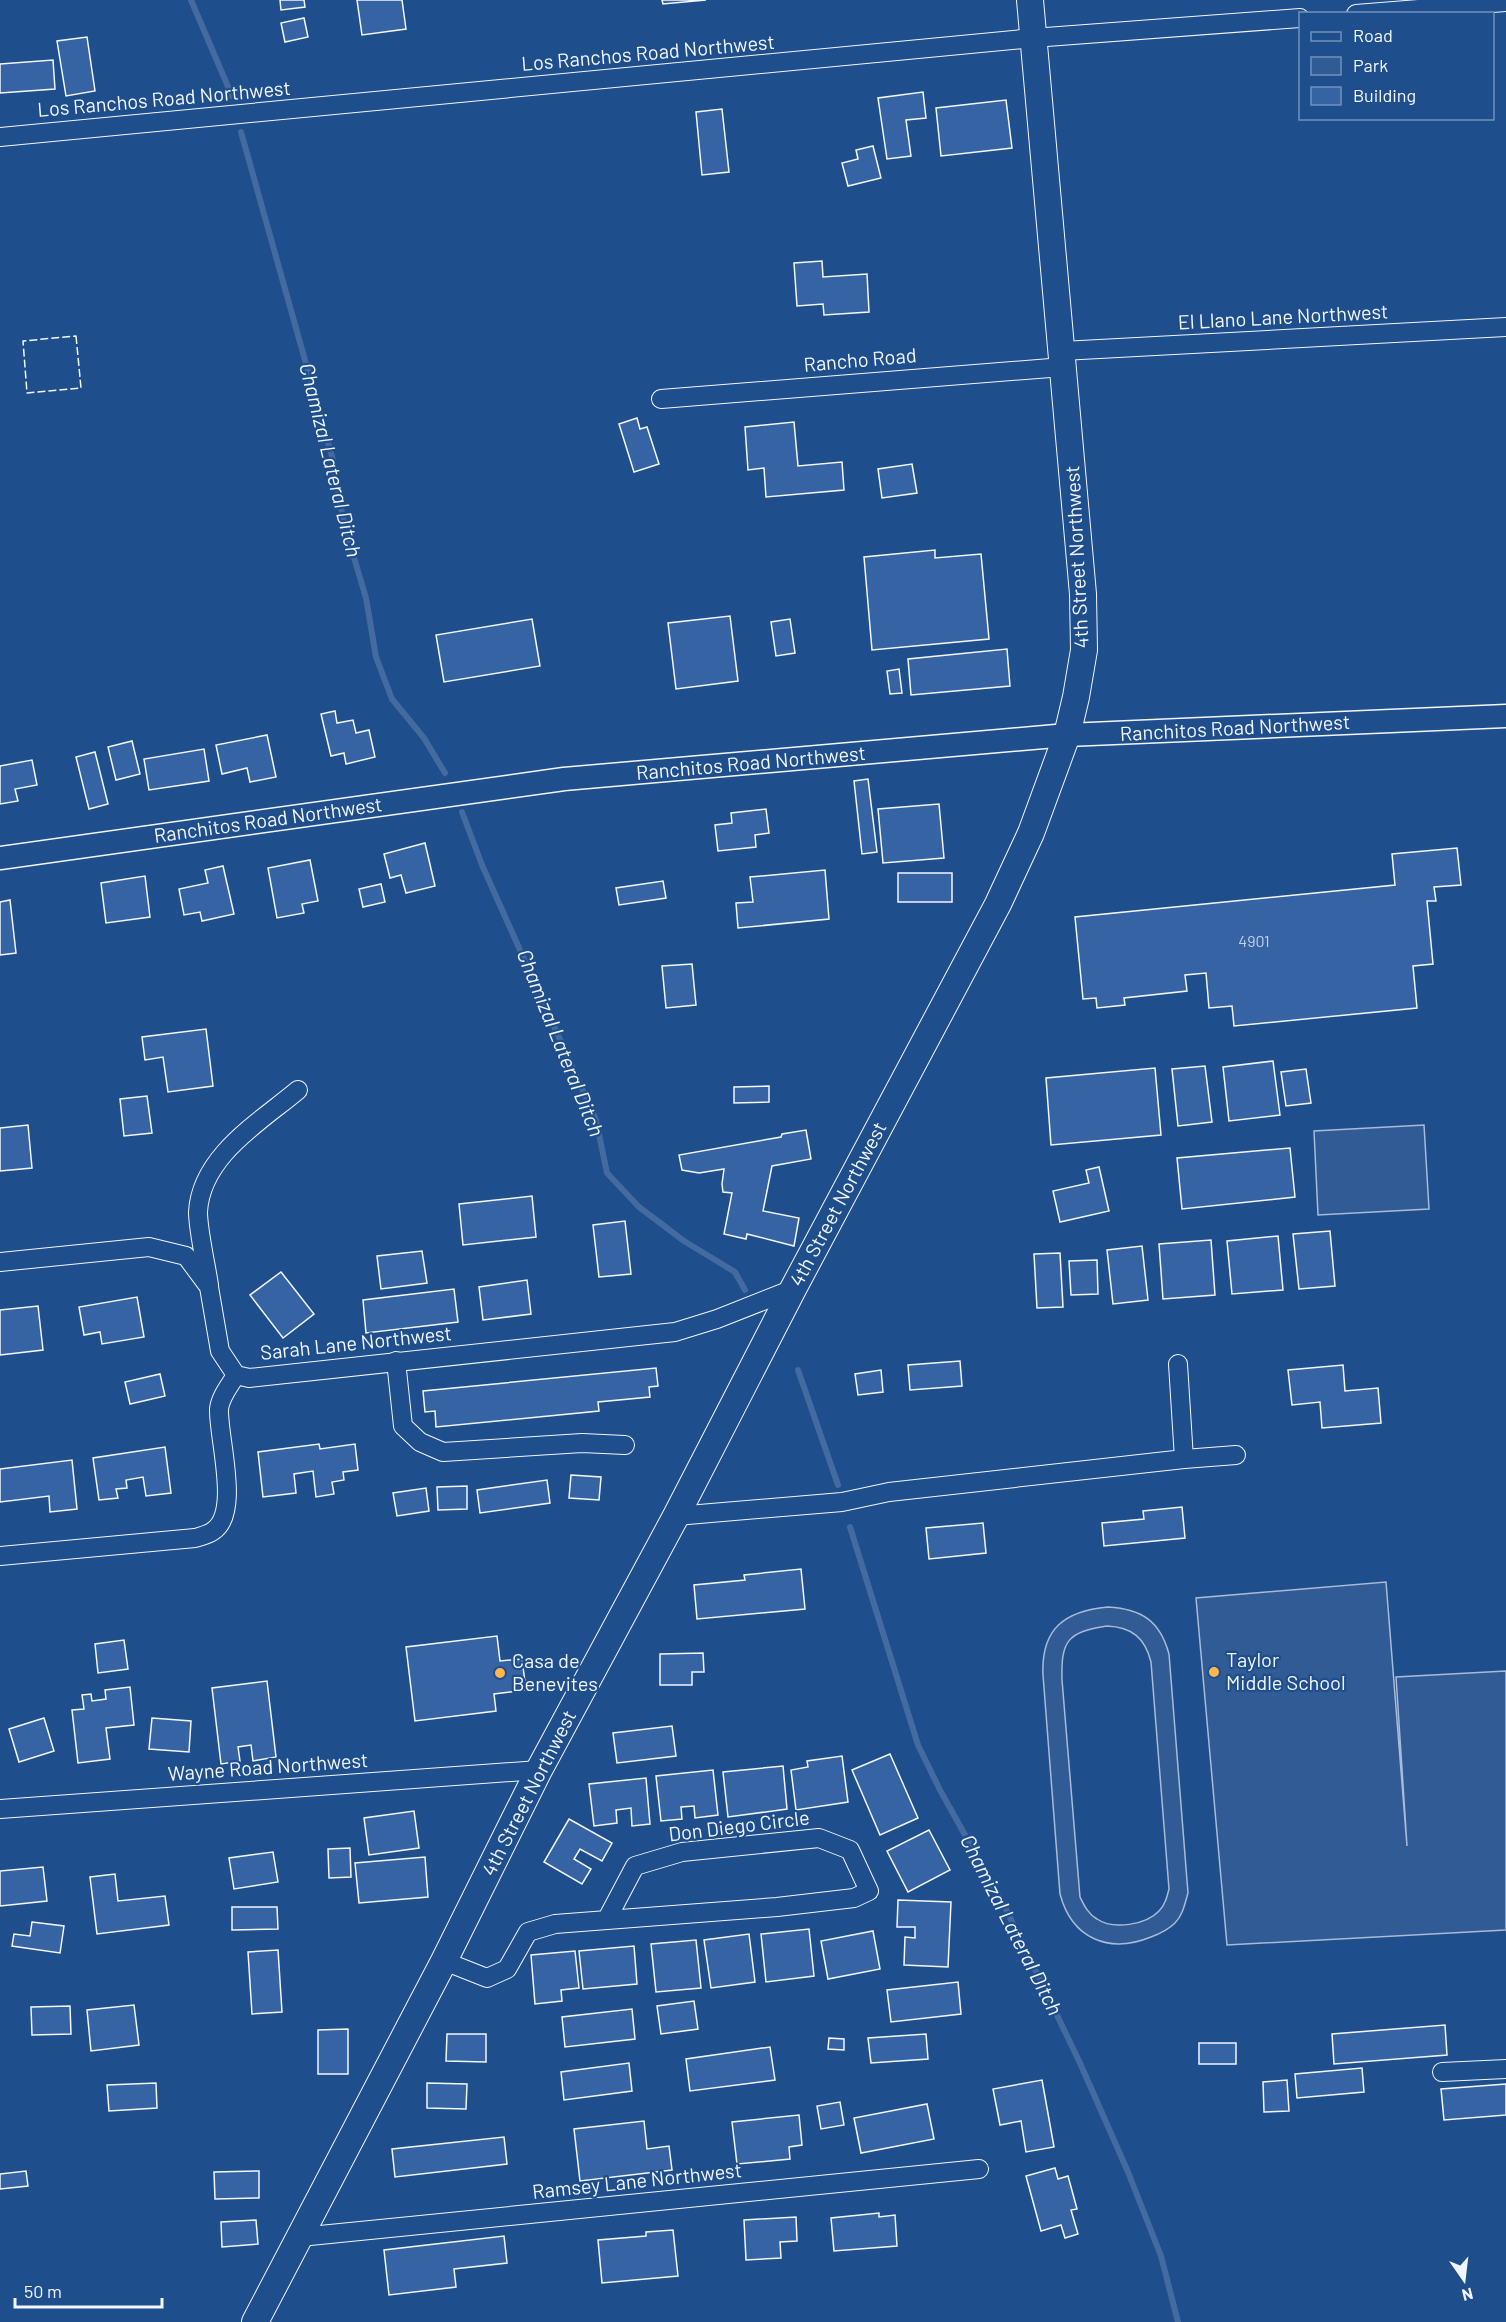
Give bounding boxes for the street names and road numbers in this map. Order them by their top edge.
street label: Los Ranchos Road Northwest [520,29,776,75]
street label: Los Ranchos Road Northwest [36,75,292,121]
street label: El Llano Lane Northwest [1177,299,1389,333]
street label: Rancho Road [802,342,917,376]
street label: 4th Street Northwest [1059,465,1093,649]
street label: Ranchitos Road Northwest [1119,709,1351,745]
street label: Ranchitos Road Northwest [635,740,867,784]
street label: Ranchitos Road Northwest [152,791,384,847]
street label: 4th Street Northwest [784,1117,891,1290]
street label: Sarah Lane Northwest [259,1320,453,1364]
street label: 4th Street Northwest [476,1706,580,1880]
street label: Wayne Road Northwest [167,1747,369,1785]
street label: Don Diego Circle [667,1804,811,1846]
street label: Ramsey Lane Northwest [531,2157,743,2203]

